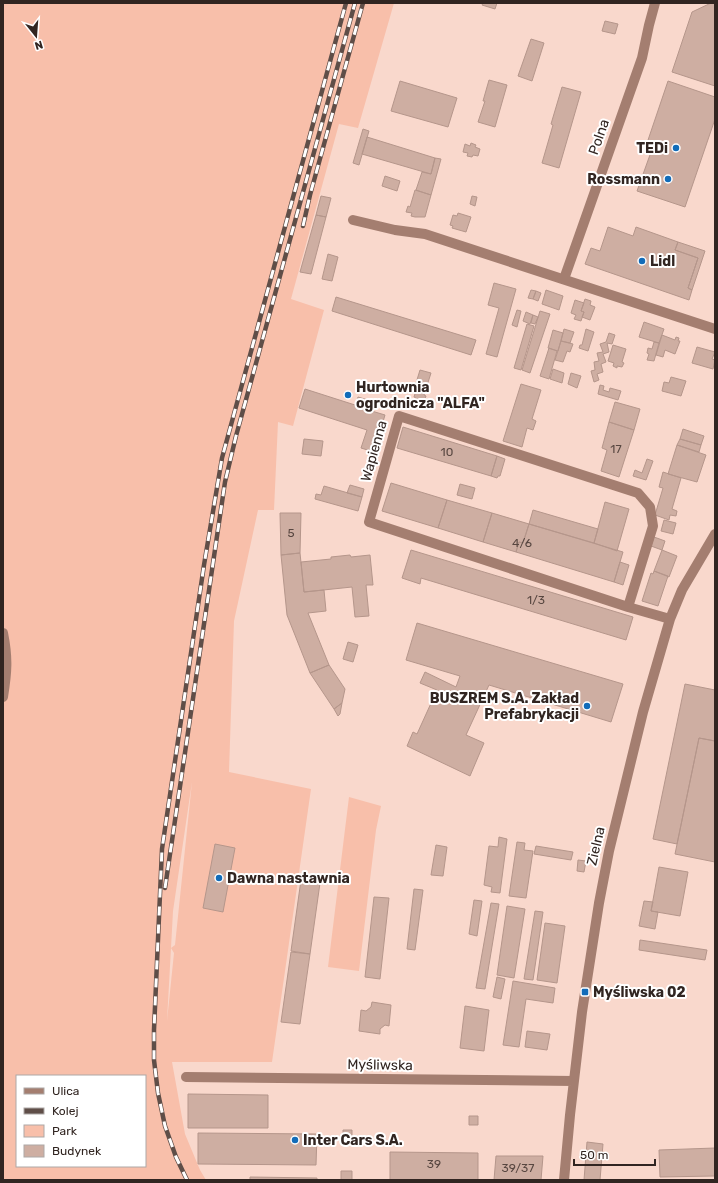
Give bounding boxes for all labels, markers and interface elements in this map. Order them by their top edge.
north arrow [16,16,56,56]
text: N [33,38,44,52]
street label: Polna [585,117,613,157]
place label: TEDi [636,140,668,157]
marker: TEDi [671,143,681,153]
place label: Rossmann [587,171,660,188]
marker: Rossmann [663,174,673,184]
place label: Lidl [650,253,675,270]
marker: Lidl [637,256,647,266]
place label: Hurtownia ogrodnicza "ALFA" [356,379,485,412]
marker: Hurtownia ogrodnicza "ALFA" [343,390,353,400]
street label: Wapienna [357,418,391,484]
house number: 17 [610,442,622,456]
house number: 10 [441,445,453,459]
house number: 5 [287,526,295,540]
house number: 4/6 [512,536,532,550]
house number: 1/3 [527,593,545,607]
place label: BUSZREM S.A. Zakład Prefabrykacji [430,690,579,723]
marker: BUSZREM S.A. Zakład Prefabrykacji [582,701,592,711]
street label: Zielna [583,825,609,867]
place label: Dawna nastawnia [227,870,350,887]
marker: Dawna nastawnia [214,873,224,883]
place label: Myśliwska 02 [593,984,686,1001]
marker: Myśliwska 02 [580,987,590,997]
street label: Myśliwska [347,1056,413,1074]
legend [16,1075,146,1167]
text: Ulica [52,1084,79,1098]
text: Kolej [52,1104,78,1118]
text: Park [52,1124,78,1138]
place label: Inter Cars S.A. [303,1132,403,1149]
marker: Inter Cars S.A. [290,1135,300,1145]
scale bar [574,1141,655,1167]
text: Budynek [52,1144,102,1158]
text: 50 m [580,1148,608,1162]
house number: 39 [427,1157,441,1171]
house number: 39/37 [502,1161,534,1175]

